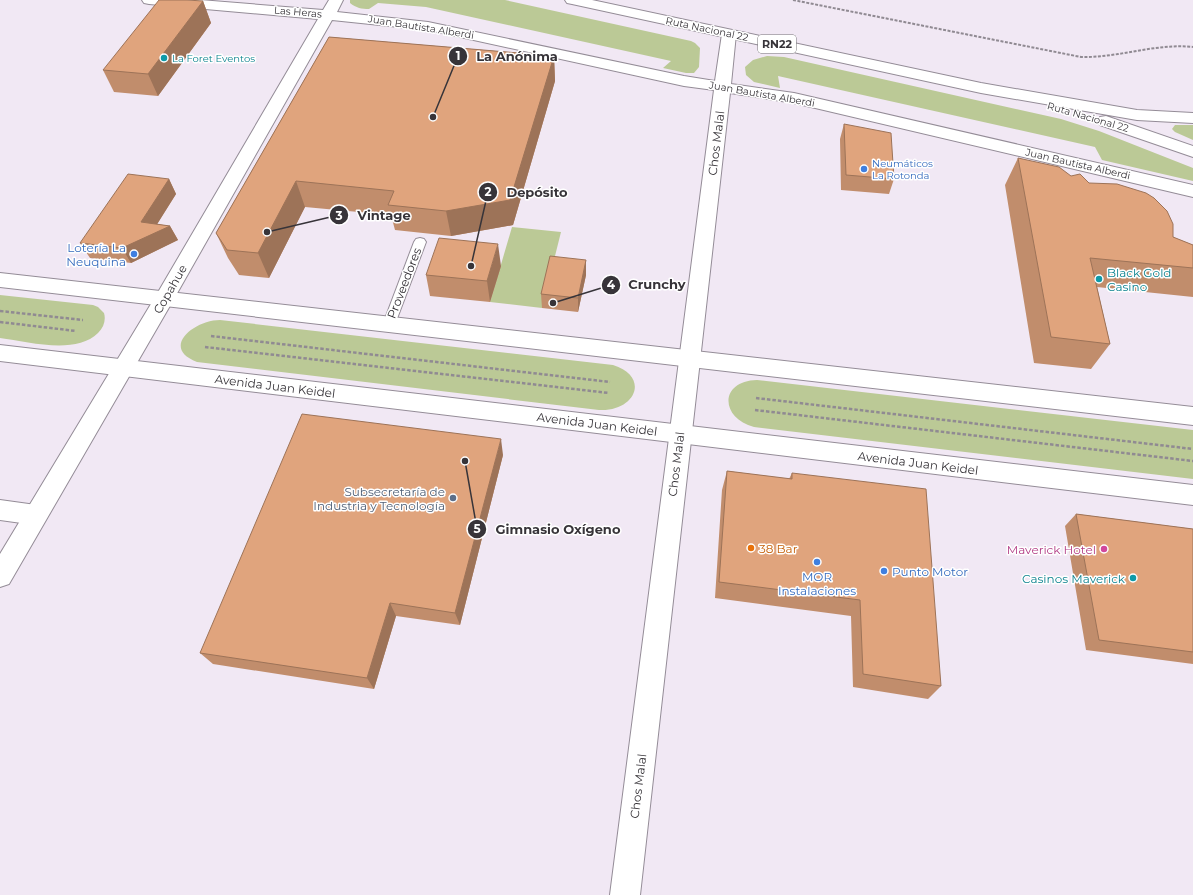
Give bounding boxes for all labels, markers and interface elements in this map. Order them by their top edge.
street label: Las Heras [274,3,323,21]
street label: Juan Bautista Alberdi [366,12,475,42]
street label: Ruta Nacional 22 [664,14,750,44]
road number: RN22 [758,35,796,53]
callout: La Anónima [448,44,566,69]
text: 1 [456,48,460,63]
text: La Anónima [476,48,558,64]
place label: La Foret Eventos [172,52,255,65]
marker: La Foret Eventos [159,53,169,63]
street label: Juan Bautista Alberdi [707,78,816,110]
street label: Ruta Nacional 22 [1046,99,1131,135]
street label: Chos Malal [705,110,727,176]
street label: Juan Bautista Alberdi [1023,145,1132,182]
place label: Neumáticos La Rotonda [872,157,933,182]
marker: Neumáticos La Rotonda [859,164,869,174]
callout: Depósito [478,180,575,205]
text: 2 [484,184,492,199]
text: Depósito [506,184,568,200]
callout: Vintage [329,203,418,228]
text: Vintage [356,207,411,223]
text: 3 [334,208,343,223]
place label: Lotería La Neuquina [66,240,126,269]
street label: Proveedores [384,245,424,321]
marker: Lotería La Neuquina [129,249,139,259]
street label: Copahue [150,262,190,316]
place label: Black Gold Casino [1107,265,1172,294]
callout: Crunchy [601,272,694,297]
marker: Black Gold Casino [1094,274,1104,284]
text: Crunchy [628,276,686,292]
text: 4 [607,277,616,292]
street label: Avenida Juan Keidel [214,371,336,401]
street label: Avenida Juan Keidel [536,409,658,439]
street label: Chos Malal [665,431,687,497]
street label: Avenida Juan Keidel [857,448,979,478]
place label: Subsecretaría de Industria y Tecnología [313,484,445,513]
marker: Subsecretaría de Industria y Tecnología [448,493,458,503]
callout: Gimnasio Oxígeno [467,517,628,542]
text: 5 [473,521,481,536]
text: Gimnasio Oxígeno [496,521,621,537]
place label: 38 Bar [759,541,798,556]
place label: Maverick Hotel [1007,542,1096,557]
marker: 38 Bar [746,543,756,553]
marker: Maverick Hotel [1099,544,1109,554]
marker: MOR Instalaciones [812,557,822,567]
place label: Punto Motor [892,564,968,579]
marker: Punto Motor [879,566,889,576]
place label: MOR Instalaciones [778,569,856,598]
place label: Casinos Maverick [1022,571,1126,586]
marker: Casinos Maverick [1128,573,1138,583]
street label: Chos Malal [627,753,649,819]

